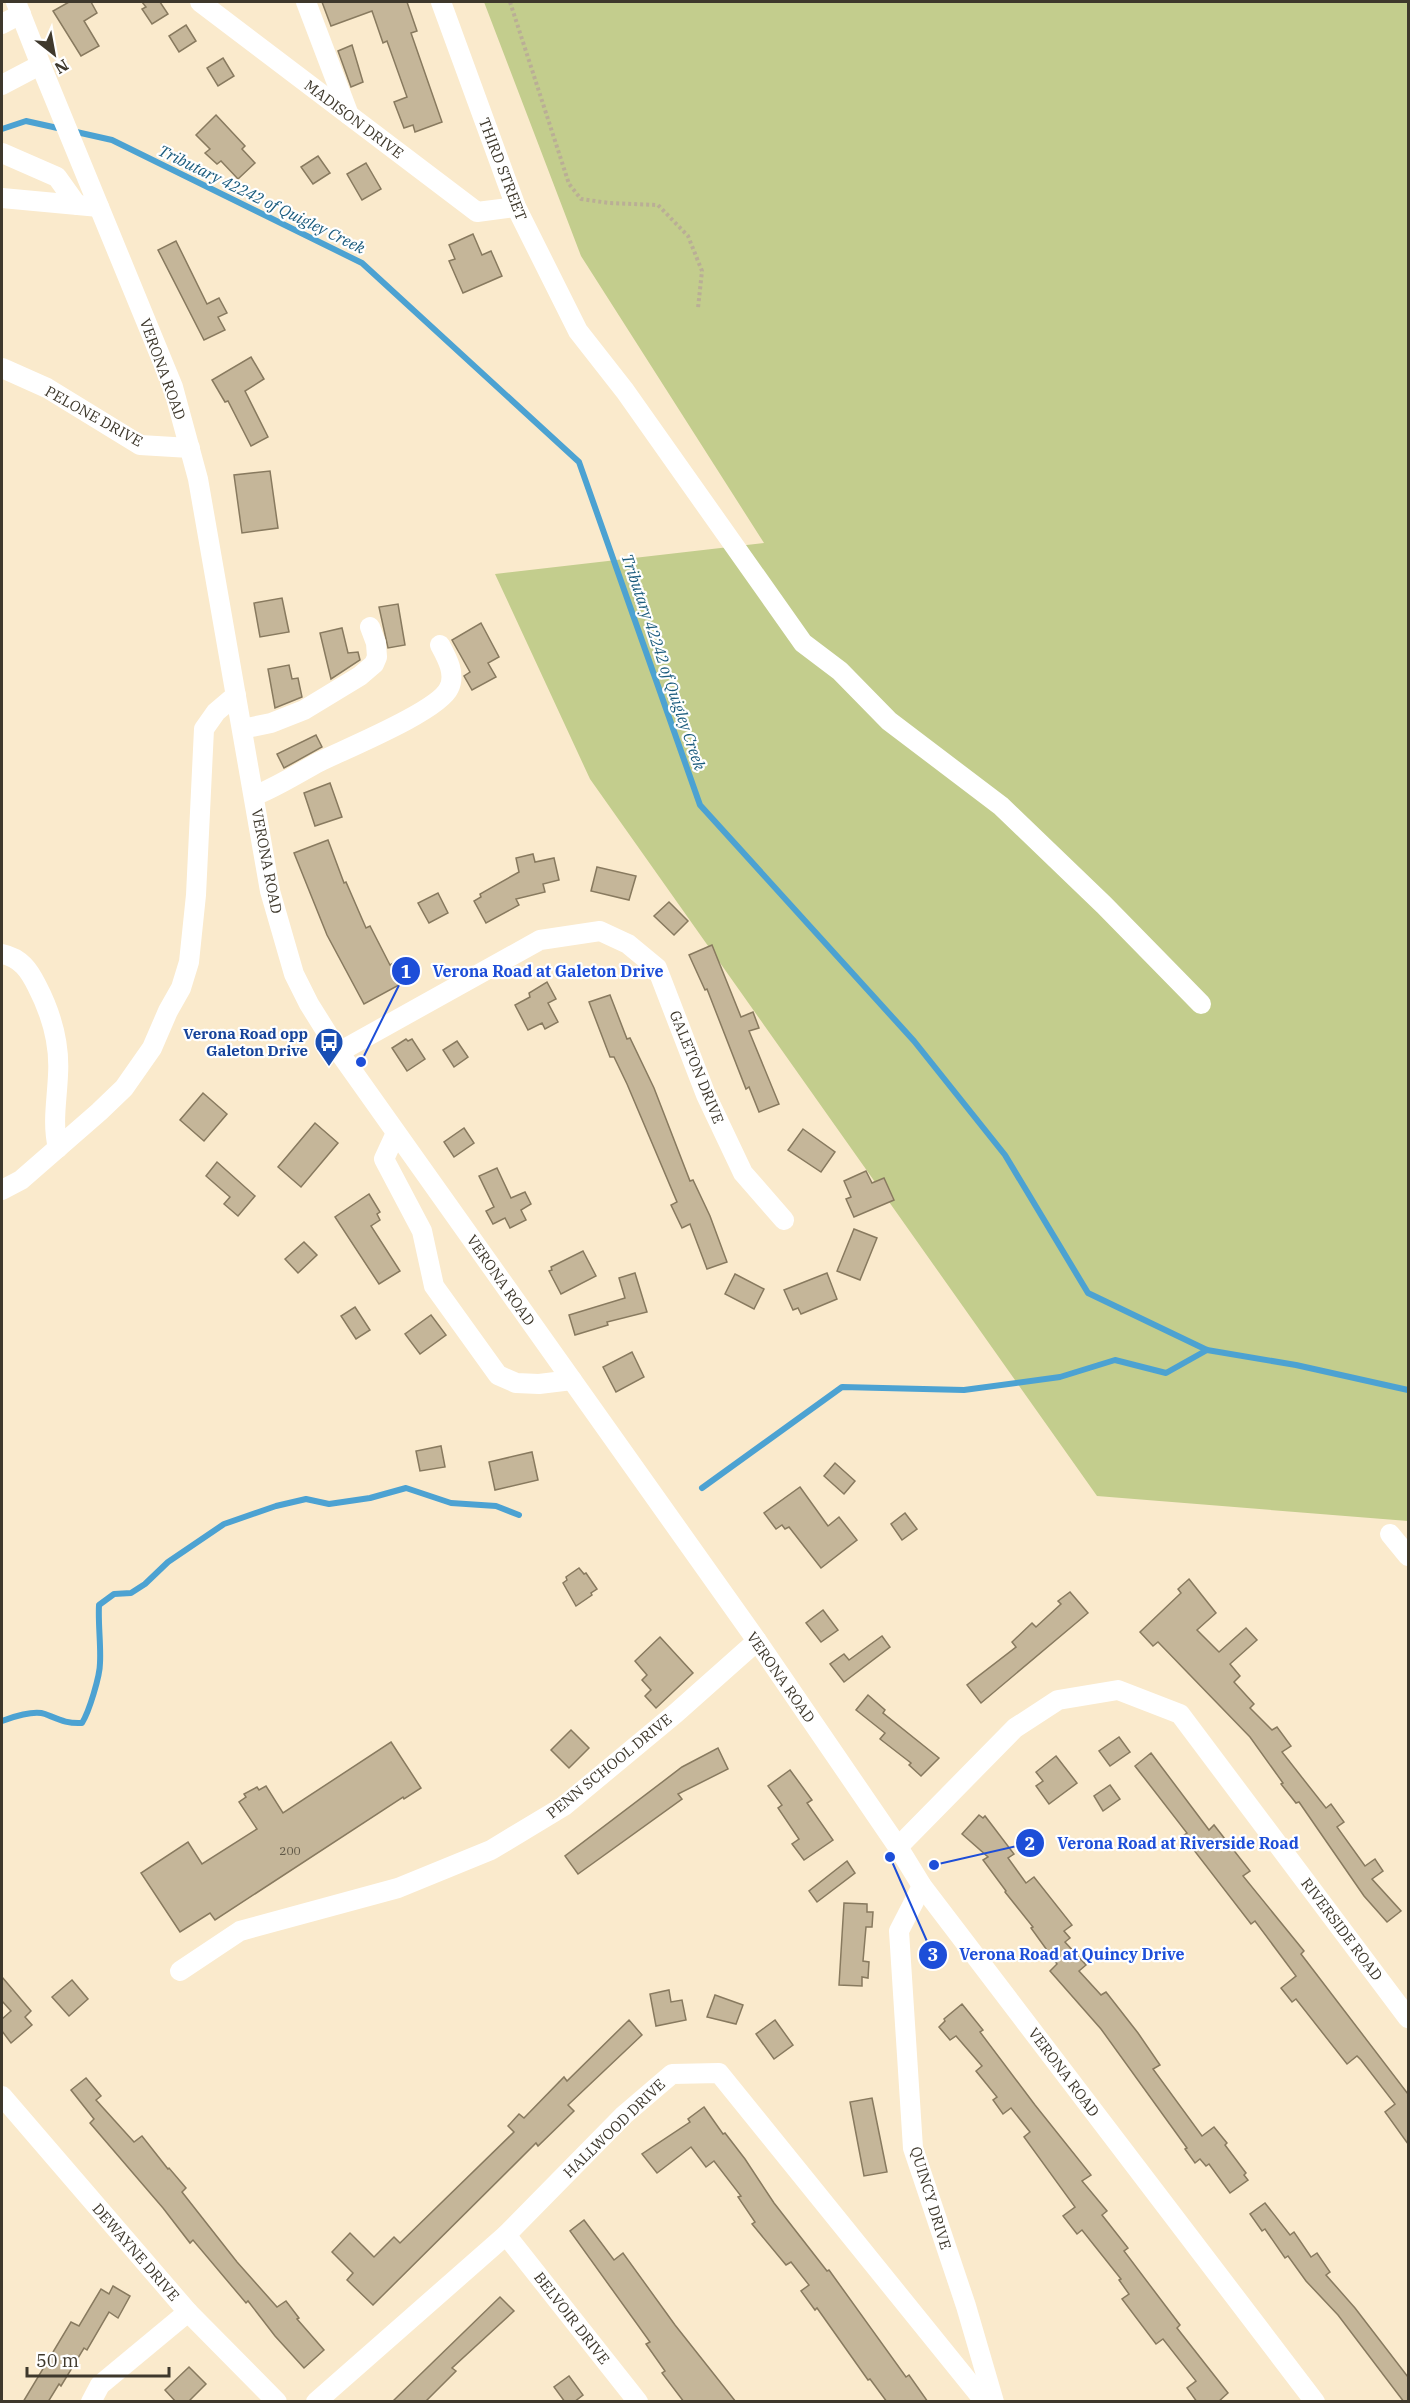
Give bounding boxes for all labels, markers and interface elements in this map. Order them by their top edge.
north arrow [24,24,84,84]
text: N [51,55,72,79]
street label: MADISON DRIVE [301,76,407,162]
street label: THIRD STREET [475,115,531,223]
water label: Tributary 42242 of Quigley Creek [155,140,369,258]
street label: VERONA ROAD [136,316,190,422]
street label: PELONE DRIVE [42,381,146,451]
water label: Tributary 42242 of Quigley Creek [617,551,711,773]
street label: VERONA ROAD [247,807,287,915]
callout: Verona Road at Galeton Drive [391,954,676,988]
text: 1 [401,960,412,983]
text: Verona Road at Galeton Drive [432,961,664,981]
street label: GALETON DRIVE [666,1008,728,1126]
place label: Verona Road opp Galeton Drive [183,1024,308,1060]
bus stop icon: Verona Road opp Galeton Drive [313,1026,345,1068]
street label: VERONA ROAD [463,1231,539,1329]
street label: VERONA ROAD [743,1628,819,1726]
street label: PENN SCHOOL DRIVE [543,1710,675,1822]
callout: Verona Road at Riverside Road [1015,1826,1311,1860]
text: 2 [1025,1832,1035,1855]
text: Verona Road at Riverside Road [1057,1833,1299,1853]
house number: 200 [279,1843,301,1858]
street label: RIVERSIDE ROAD [1297,1874,1387,1984]
callout: Verona Road at Quincy Drive [918,1938,1197,1972]
text: 3 [928,1943,938,1966]
text: Verona Road at Quincy Drive [959,1944,1185,1964]
street label: VERONA ROAD [1024,2024,1104,2120]
street label: HALLWOOD DRIVE [559,2074,669,2182]
street label: QUINCY DRIVE [906,2144,956,2252]
street label: DEWAYNE DRIVE [88,2199,184,2305]
street label: BELVOIR DRIVE [530,2268,614,2368]
scale bar [27,2340,170,2378]
text: 50 m [36,2349,79,2372]

